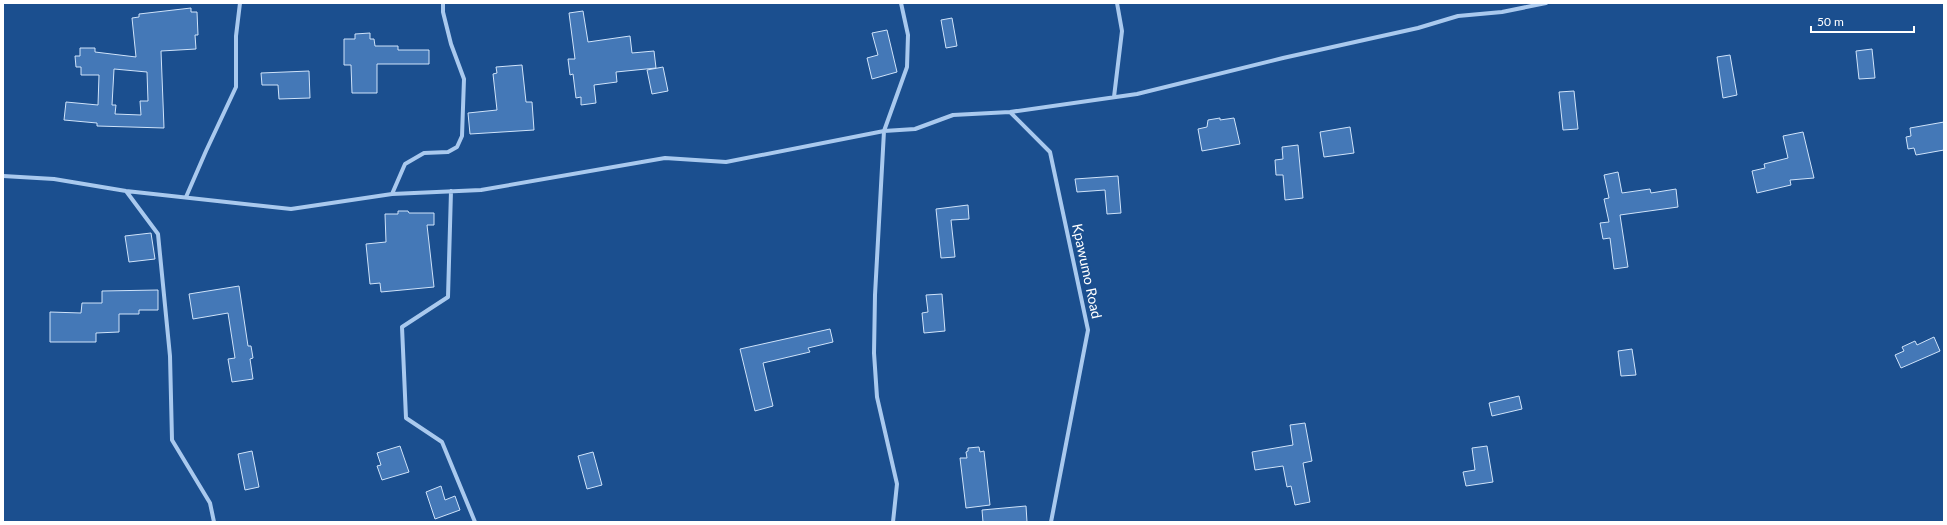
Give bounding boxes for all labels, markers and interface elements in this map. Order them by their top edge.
scale bar [1811,8,1914,34]
text: 50 m [1817,14,1844,29]
street label: Kpawumo Road [1069,222,1106,320]

